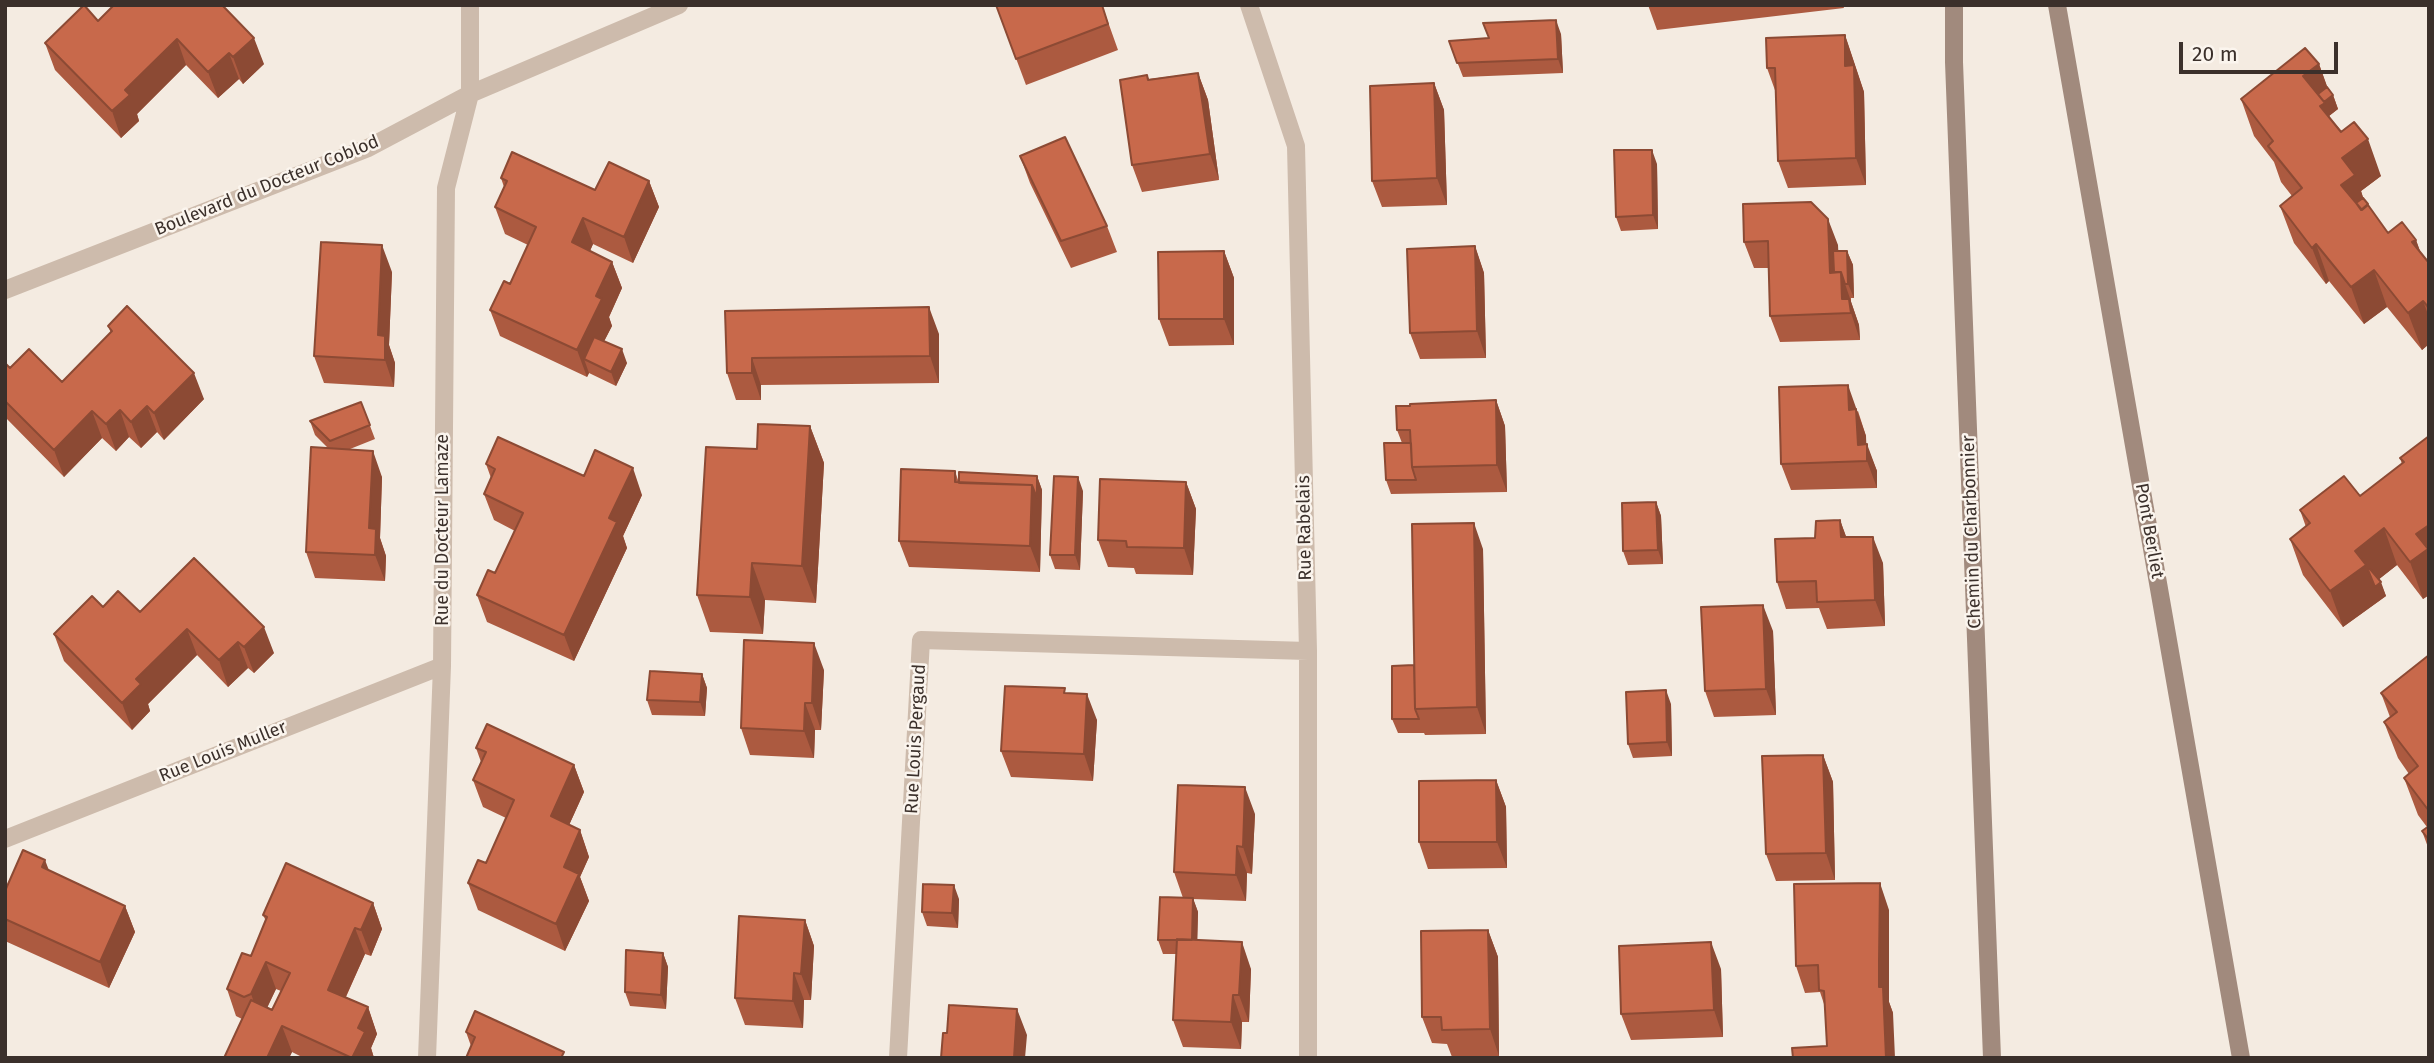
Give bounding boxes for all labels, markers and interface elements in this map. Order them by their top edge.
scale bar [2182,28,2341,72]
text: 20 m [2192,41,2238,67]
street label: Boulevard du Docteur Coblod [152,131,382,241]
street label: Rue du Docteur Lamaze [432,434,454,626]
street label: Chemin du Charbonnier [1958,435,1986,629]
street label: Rue Rabelais [1293,475,1317,581]
street label: Pont Berliet [2130,482,2168,580]
street label: Rue Louis Pergaud [901,663,931,815]
street label: Rue Louis Muller [156,717,290,787]

